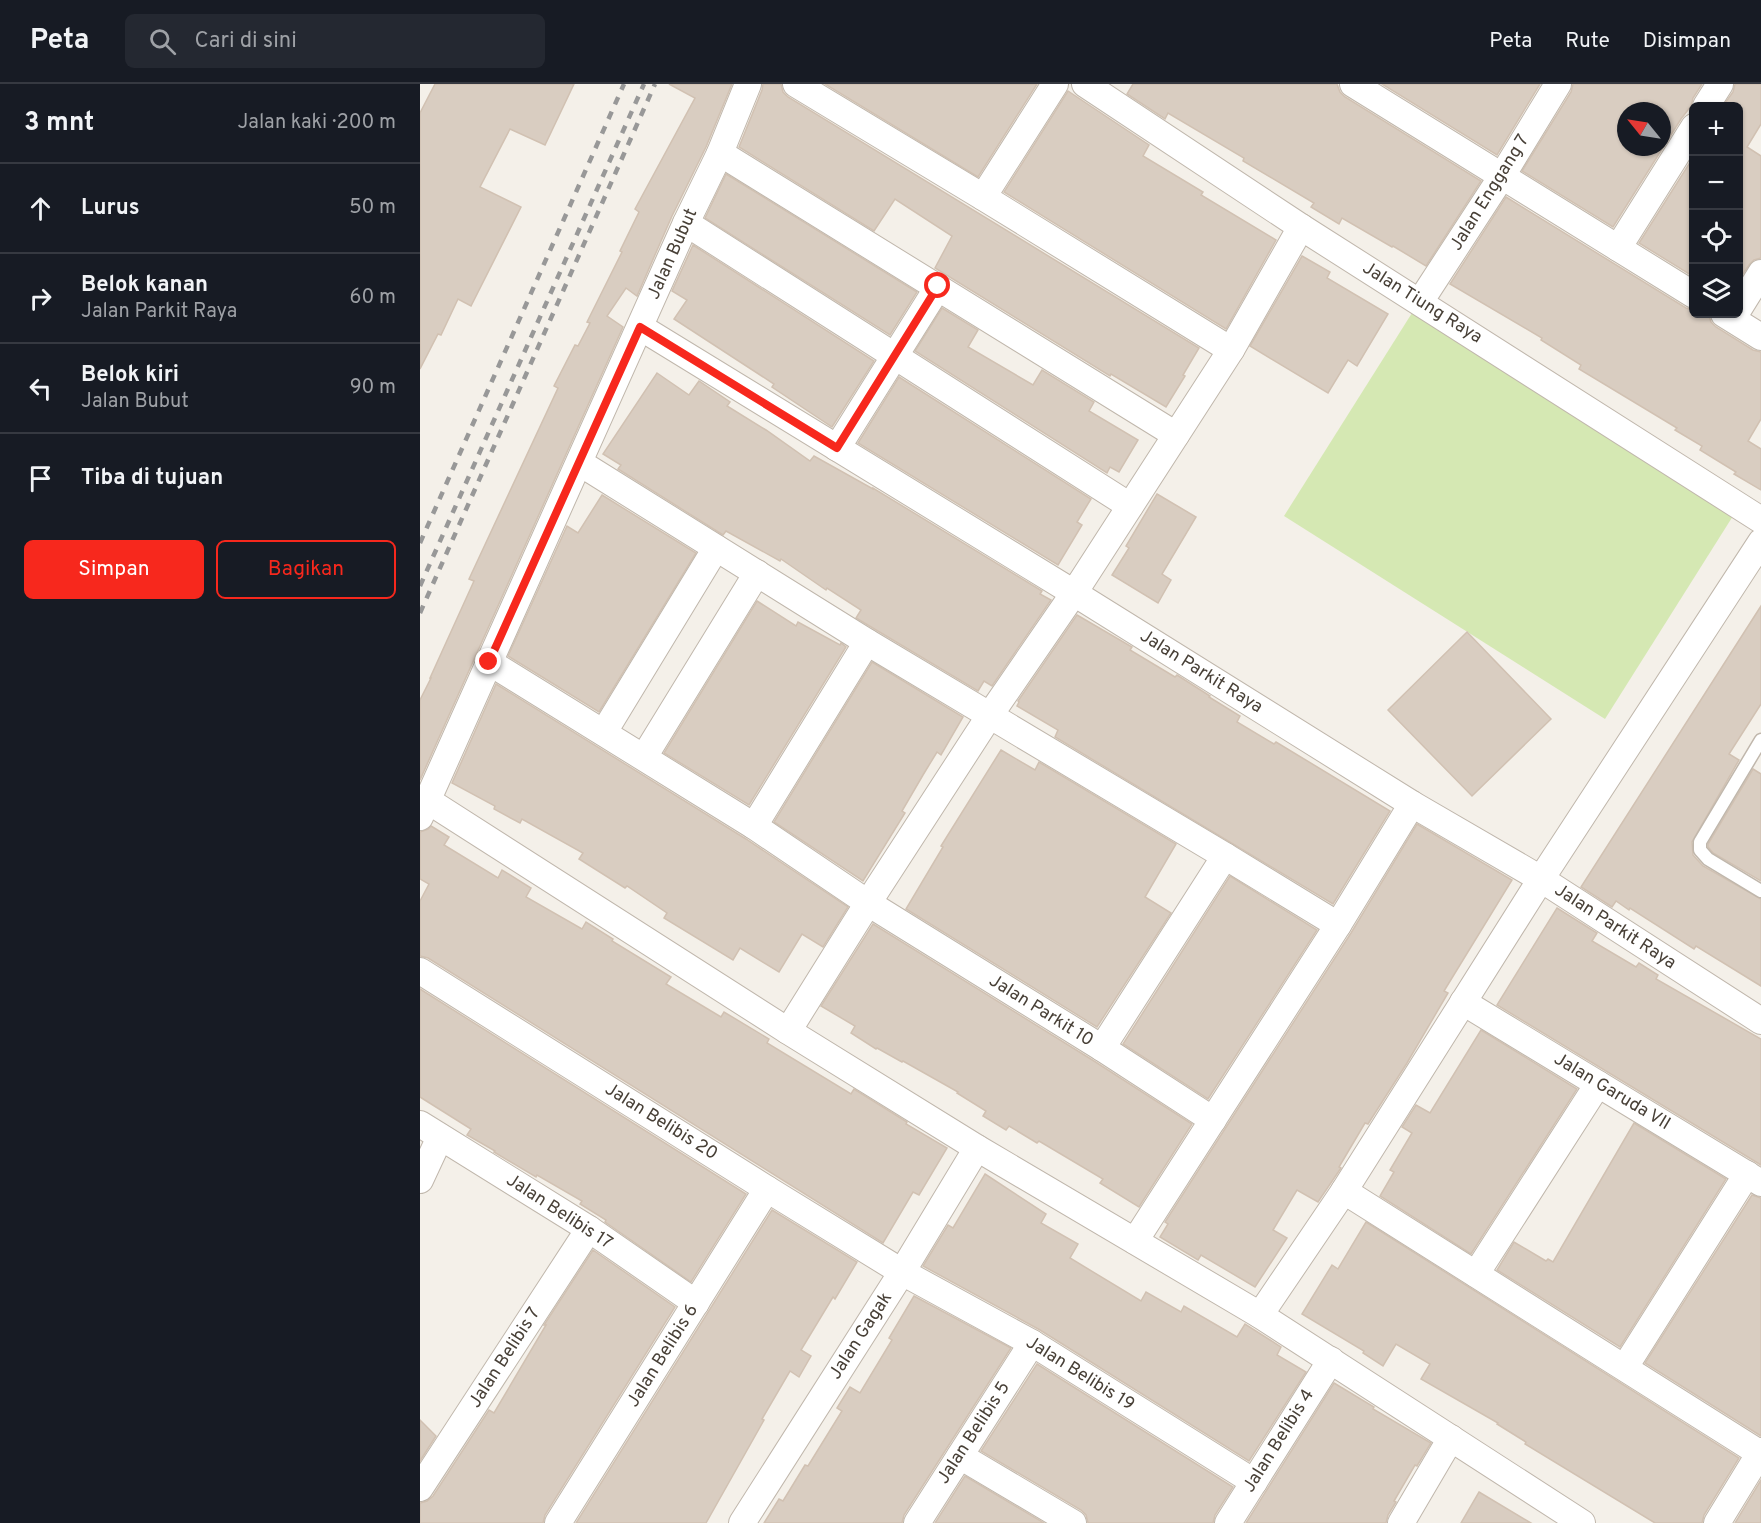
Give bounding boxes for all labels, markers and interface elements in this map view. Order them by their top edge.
search box [125,14,545,68]
text: Peta [30,23,89,59]
icon: search [146,25,179,58]
text: Cari di sini [194,28,297,55]
text: Peta [1489,28,1532,55]
text: Rute [1565,28,1610,55]
text: Disimpan [1643,28,1731,55]
north arrow [1617,102,1671,156]
map controls [1689,102,1743,318]
button: + [1689,102,1743,156]
text: 3 mnt [24,107,94,140]
text: Jalan kaki · 200 m [237,110,396,136]
street label: Jalan Enggang 7 [1445,131,1535,255]
button: − [1689,156,1743,210]
icon: ahead [24,192,57,225]
text: Lurus [81,195,140,222]
text: 50 m [349,195,396,221]
street label: Jalan Bubut [643,205,703,303]
button: locate [1689,210,1743,264]
street label: Jalan Tiung Raya [1358,257,1486,349]
button: layers [1689,264,1743,318]
text: Belok kanan [81,272,208,299]
route start [924,272,950,298]
icon: right [24,282,57,315]
text: 60 m [350,285,396,311]
text: Jalan Parkit Raya [81,299,237,325]
text: Belok kiri [81,362,179,389]
icon: left [24,372,57,405]
text: 90 m [350,375,396,401]
text: Jalan Bubut [81,389,189,415]
icon: arrive [24,462,57,495]
text: Tiba di tujuan [81,465,223,492]
button: Simpan [24,540,204,599]
button: Bagikan [216,540,396,599]
street label: Jalan Parkit Raya [1135,625,1267,719]
route end [475,648,501,674]
street label: Jalan Parkit Raya [1550,879,1680,975]
street label: Jalan Parkit 10 [984,970,1098,1052]
street label: Jalan Garuda VII [1550,1048,1674,1136]
street label: Jalan Belibis 20 [600,1078,722,1166]
street label: Jalan Belibis 17 [501,1169,617,1255]
street label: Jalan Gagak [824,1288,898,1384]
street label: Jalan Belibis 6 [622,1300,704,1412]
street label: Jalan Belibis 7 [464,1303,546,1413]
street label: Jalan Belibis 19 [1021,1331,1139,1417]
street label: Jalan Belibis 5 [932,1377,1016,1489]
street label: Jalan Belibis 4 [1238,1385,1320,1497]

